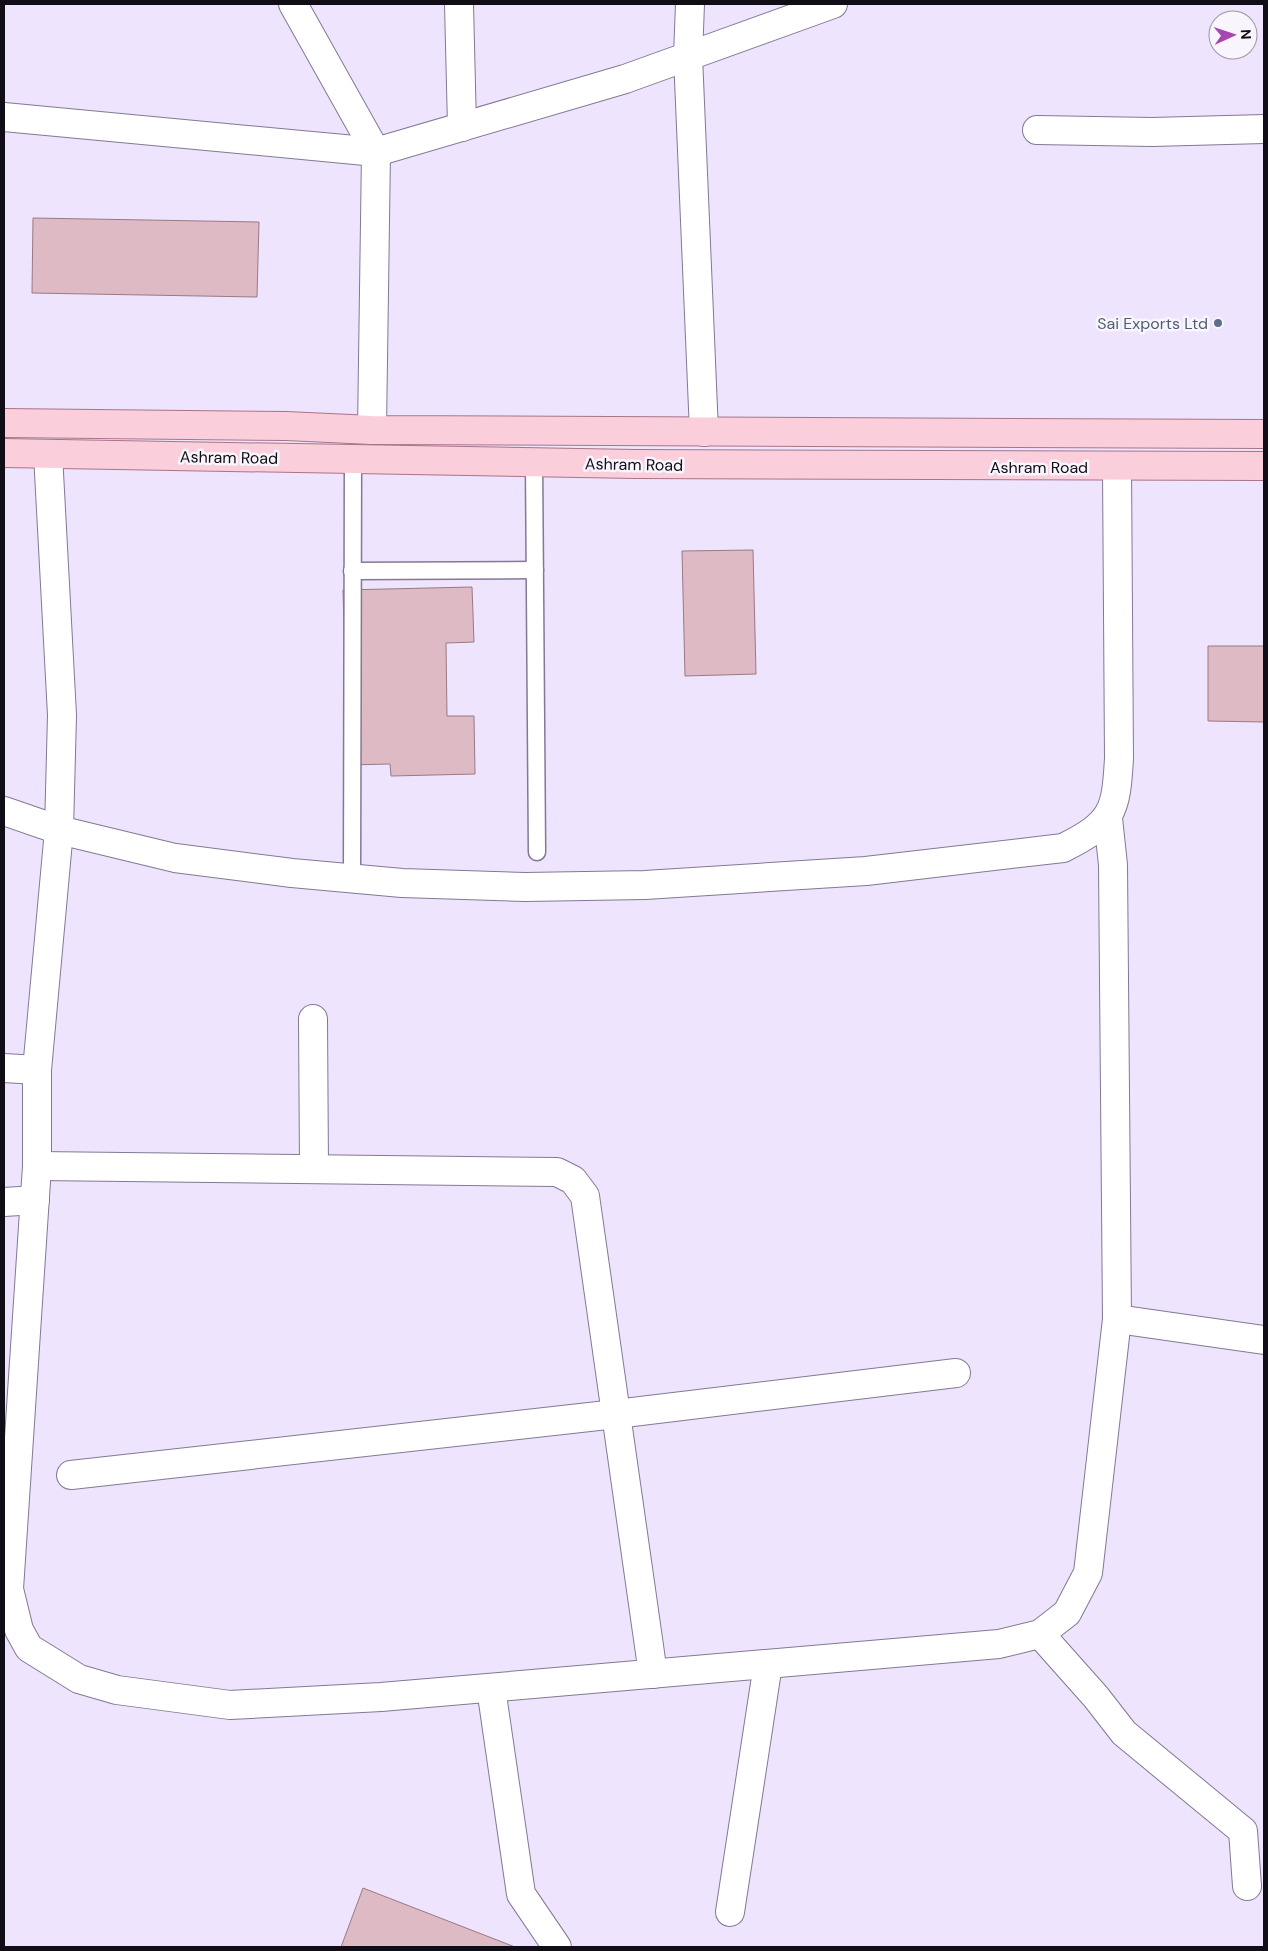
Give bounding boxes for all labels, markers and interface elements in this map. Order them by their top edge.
north arrow [1208,10,1258,60]
text: N [1237,29,1255,40]
place label: Sai Exports Ltd [1097,313,1208,334]
marker: Sai Exports Ltd [1212,317,1224,329]
street label: Ashram Road [180,446,278,469]
street label: Ashram Road [585,453,683,476]
street label: Ashram Road [990,457,1088,478]

